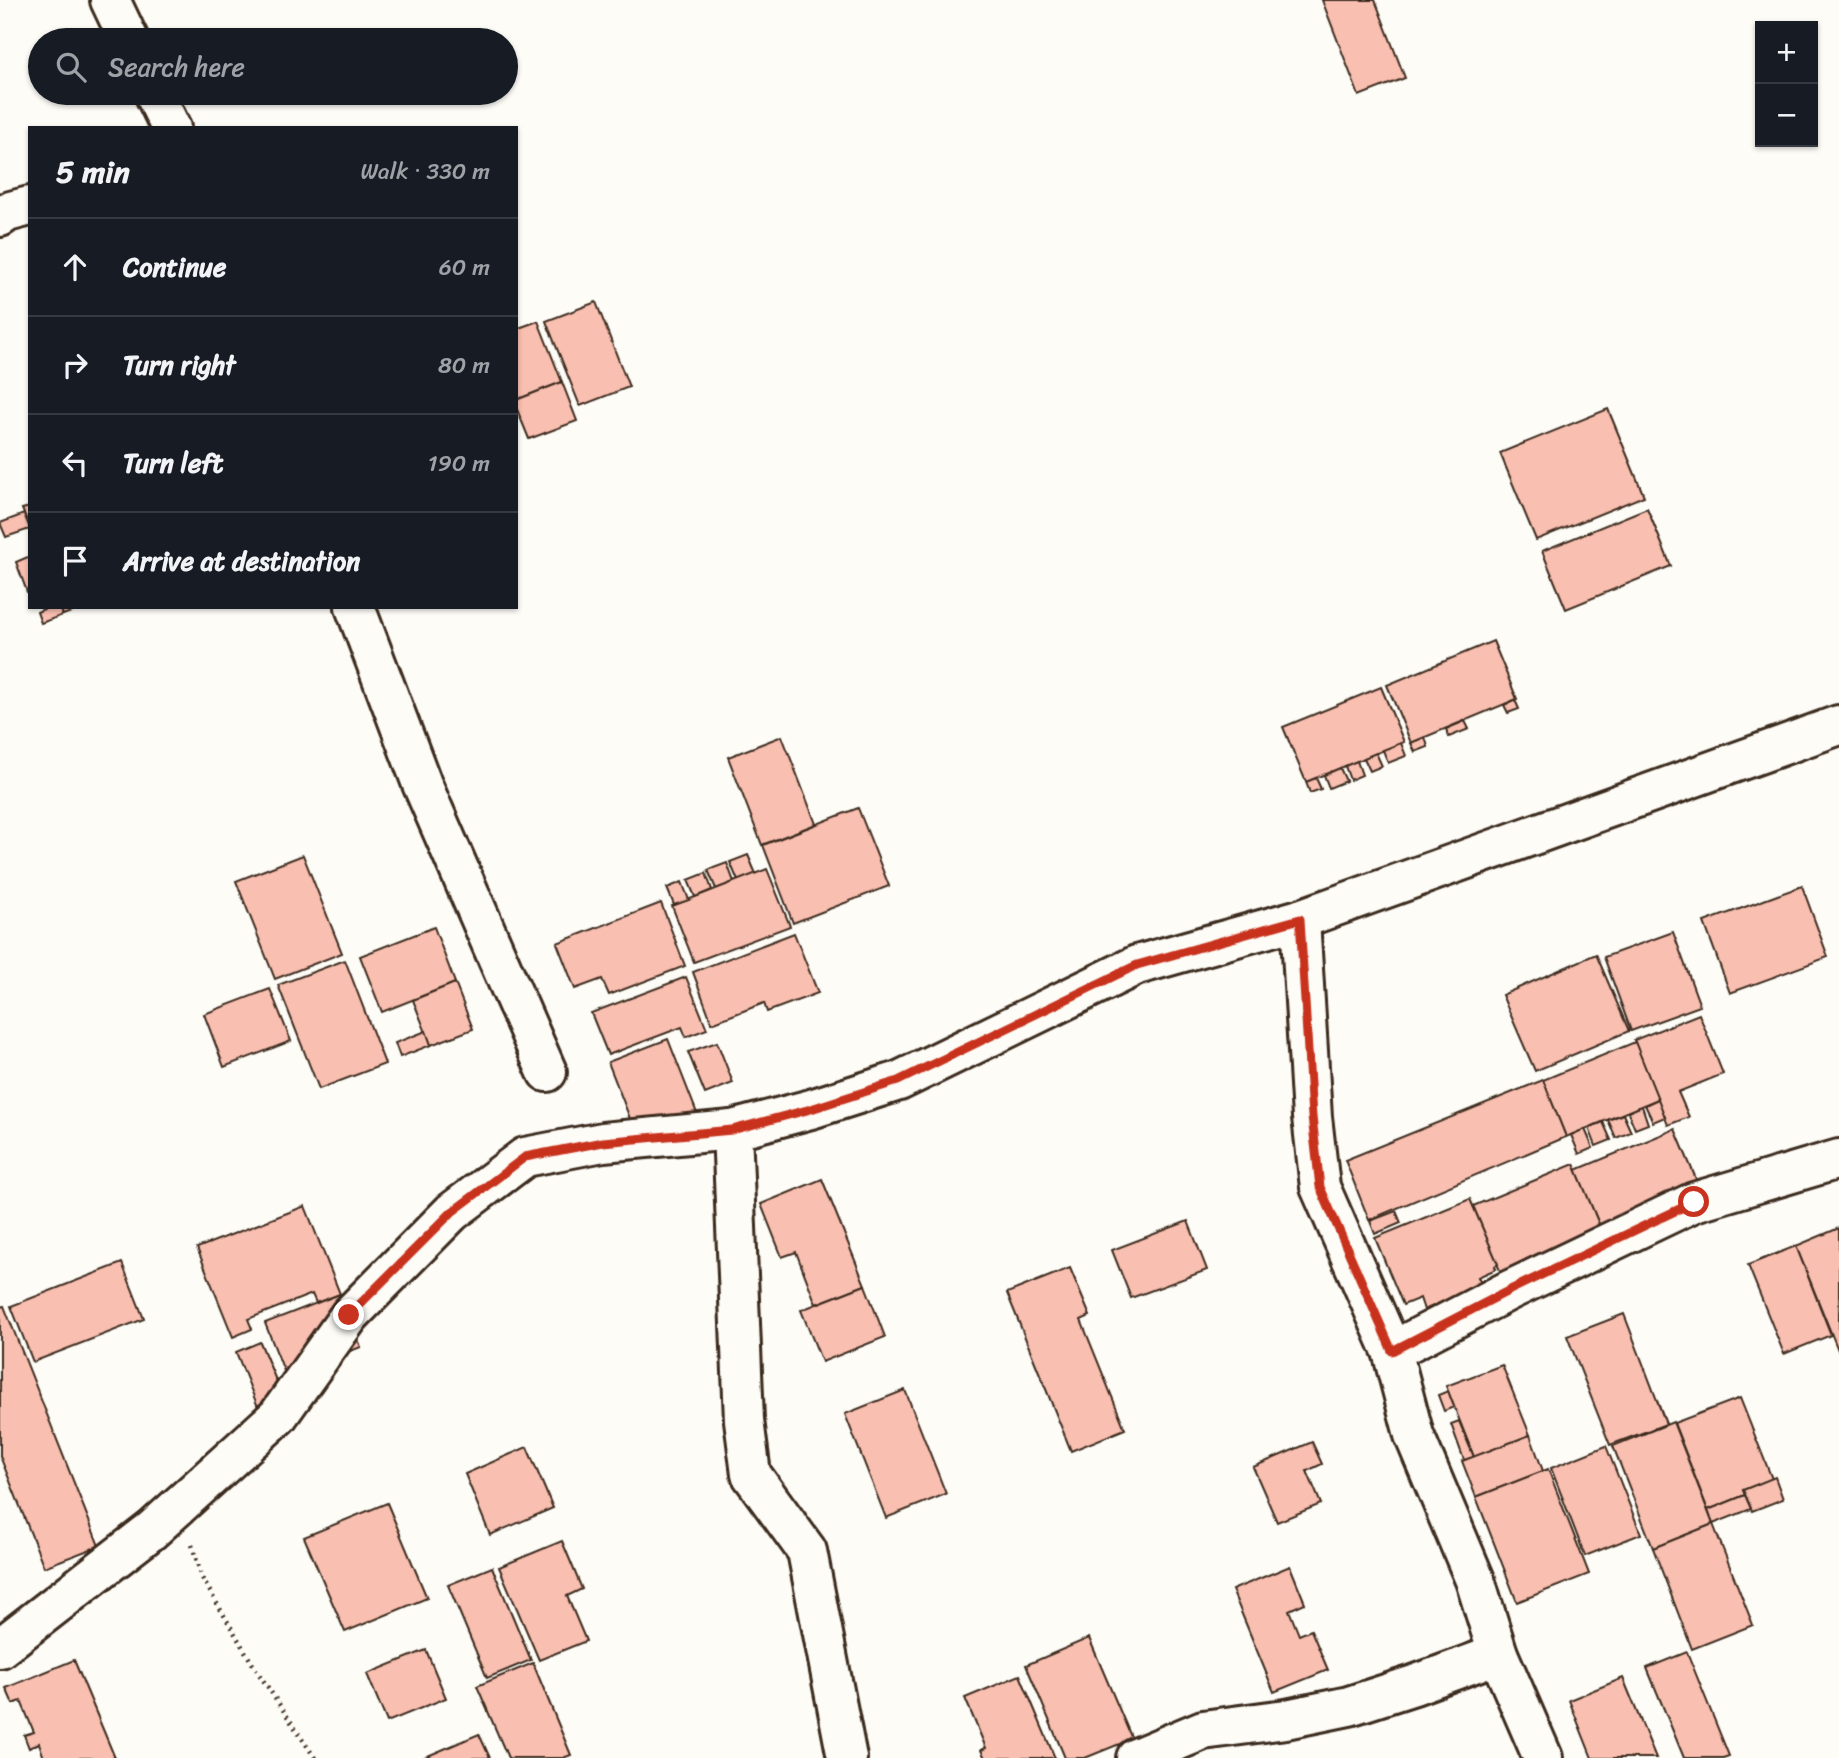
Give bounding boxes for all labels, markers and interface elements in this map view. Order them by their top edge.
map controls [1755,21,1818,147]
button: + [1755,21,1818,84]
search box [28,28,518,105]
text: Search here [108,44,245,90]
icon: search [52,48,90,86]
button: − [1755,84,1818,147]
text: 5 min [56,145,130,199]
text: Walk · 330 m [360,151,490,192]
text: Continue [123,244,226,290]
text: 60 m [439,247,490,288]
icon: ahead [56,248,94,286]
text: Turn right [123,342,236,388]
text: 80 m [438,345,490,386]
icon: right [56,346,94,384]
text: Turn left [123,440,223,486]
text: 190 m [428,443,490,484]
icon: left [56,444,94,482]
text: Arrive at destination [123,538,360,584]
icon: arrive [56,542,94,580]
route start [1678,1186,1709,1217]
route end [333,1299,364,1330]

